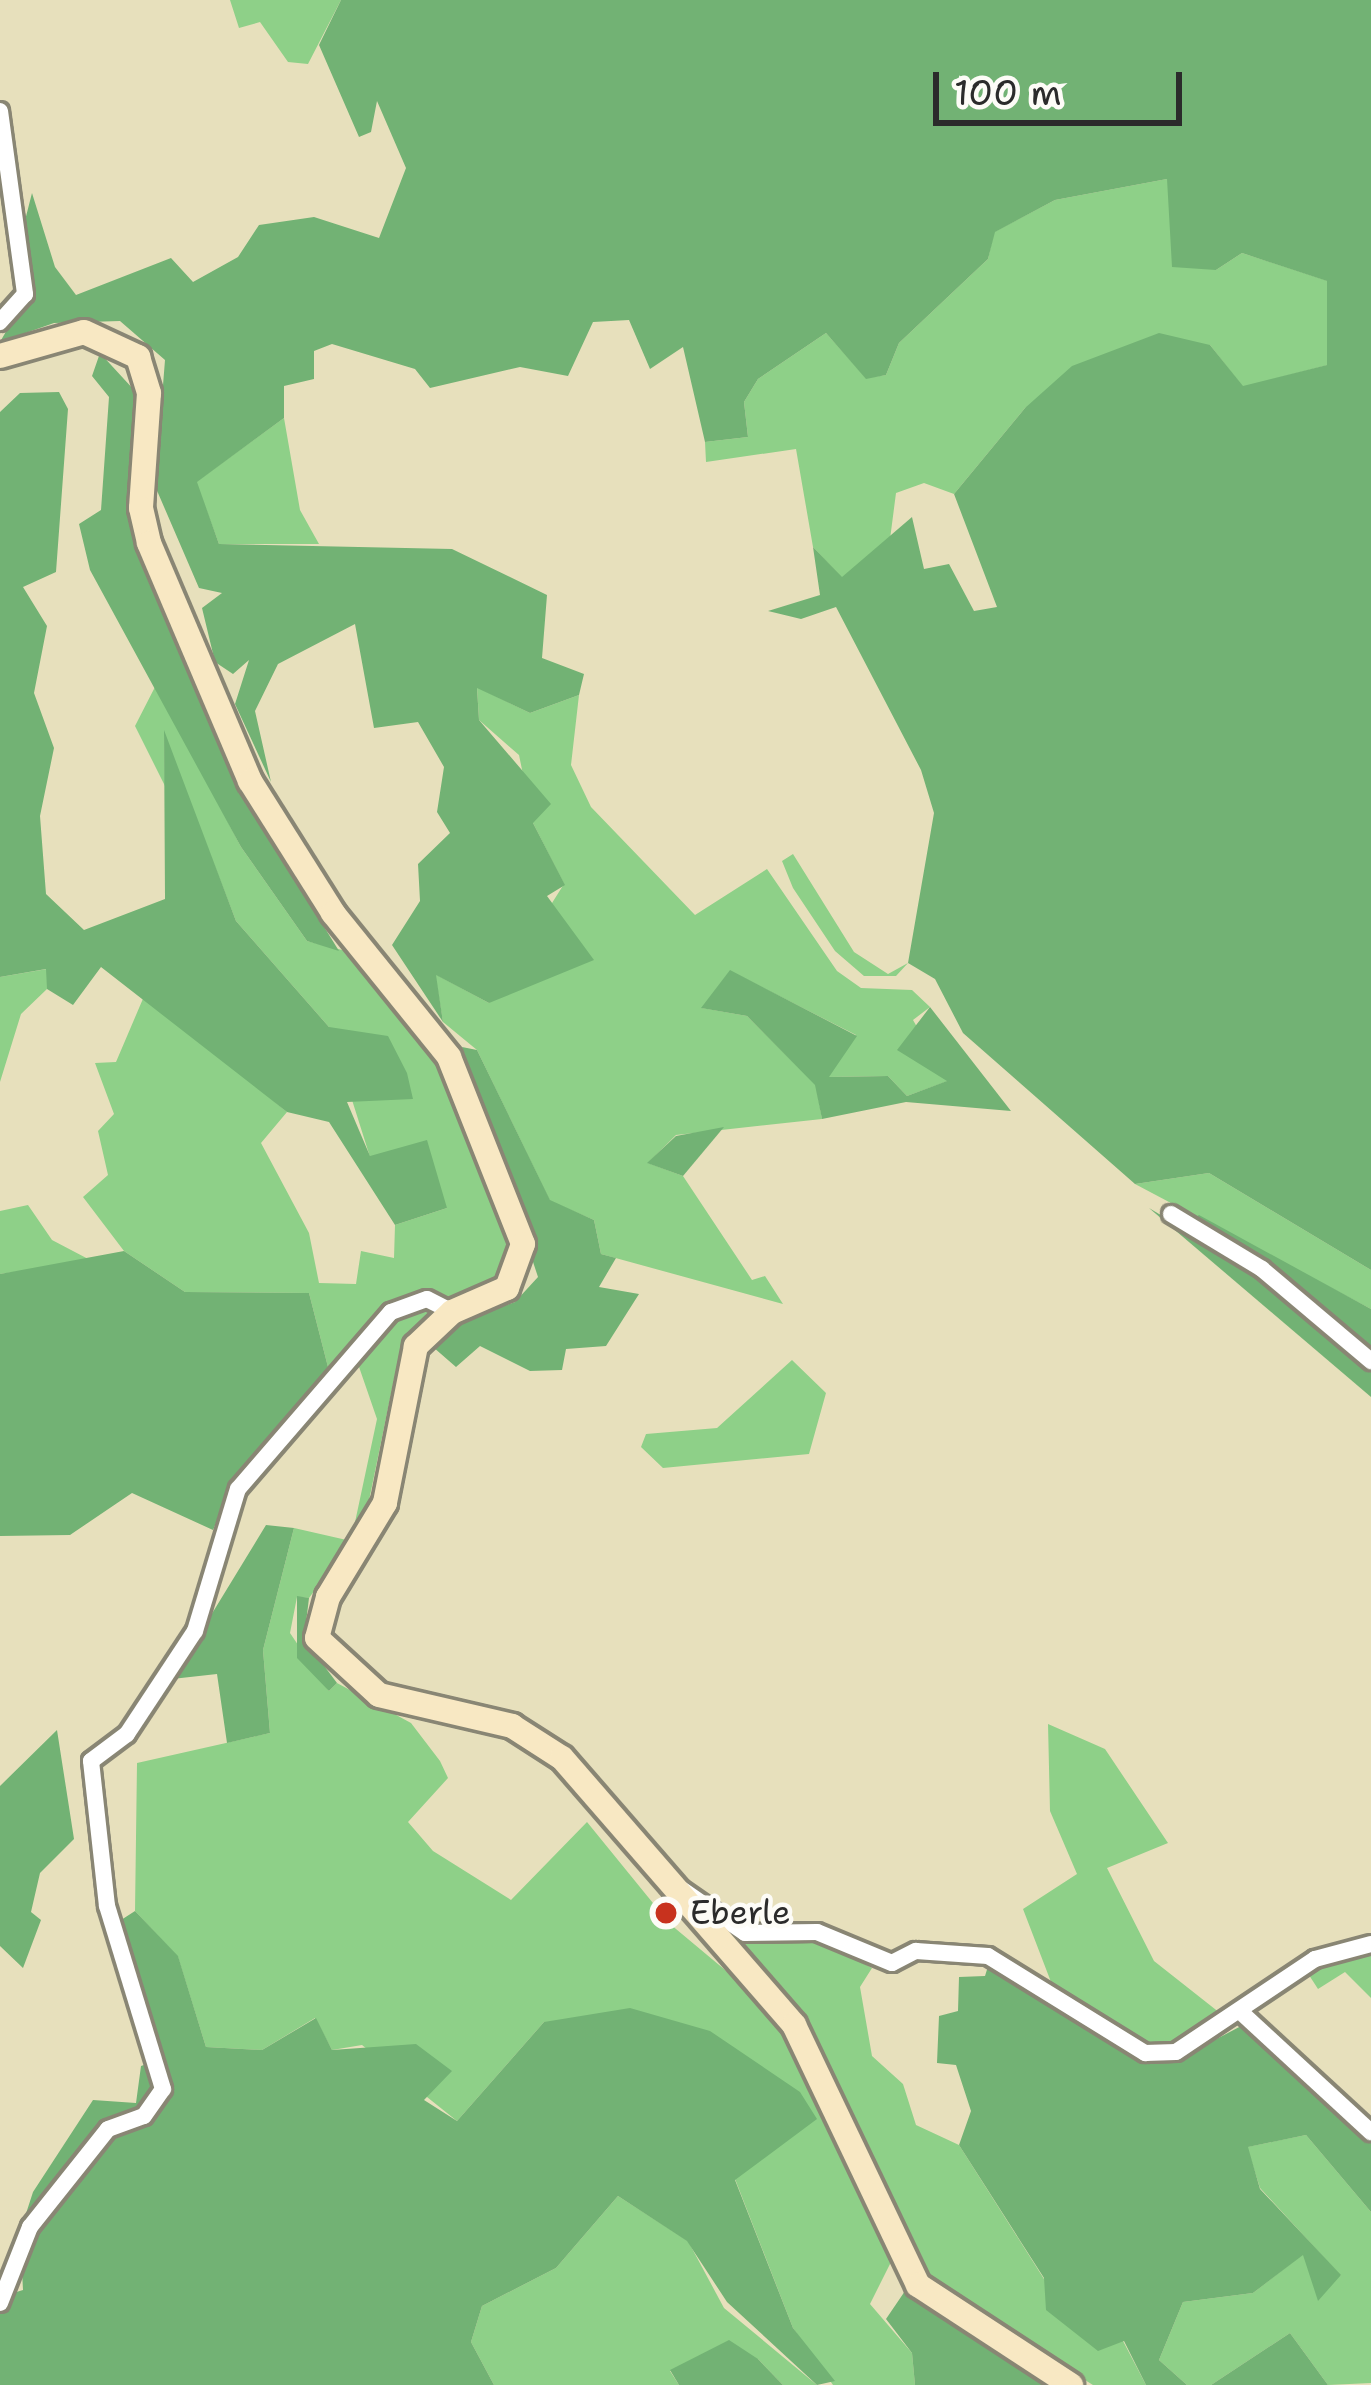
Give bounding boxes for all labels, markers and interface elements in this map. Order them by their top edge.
scale bar [939,48,1188,122]
text: 100 m [954,68,1062,117]
place label: Eberle [690,1893,791,1933]
marker: Eberle [653,1900,679,1926]

